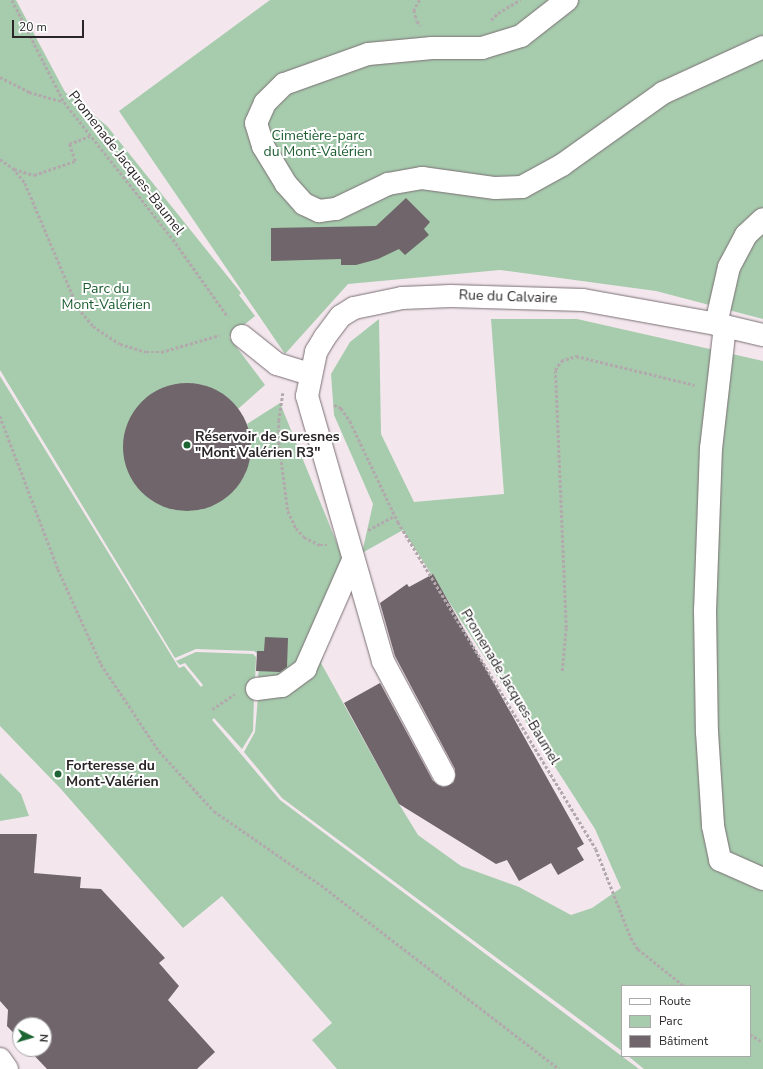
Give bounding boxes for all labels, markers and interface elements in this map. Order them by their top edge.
scale bar [14,12,86,38]
text: 20 m [19,19,47,35]
street label: Promenade Jacques-Baumel [65,88,187,238]
park label: Cimetière-parc du Mont-Valérien [264,128,372,160]
park label: Parc du Mont-Valérien [61,281,151,314]
street label: Rue du Calvaire [458,287,558,307]
place label: Réservoir de Suresnes "Mont Valérien R3" [195,429,340,462]
marker: Réservoir de Suresnes "Mont Valérien R3" [182,440,192,450]
street label: Promenade Jacques-Baumel [457,606,563,768]
place label: Forteresse du Mont-Valérien [66,758,159,790]
marker: Forteresse du Mont-Valérien [53,769,63,779]
legend [621,985,751,1057]
text: Route [659,993,691,1009]
text: Parc [659,1013,682,1029]
north arrow [12,1017,52,1057]
text: N [36,1033,51,1043]
text: Bâtiment [659,1033,708,1049]

